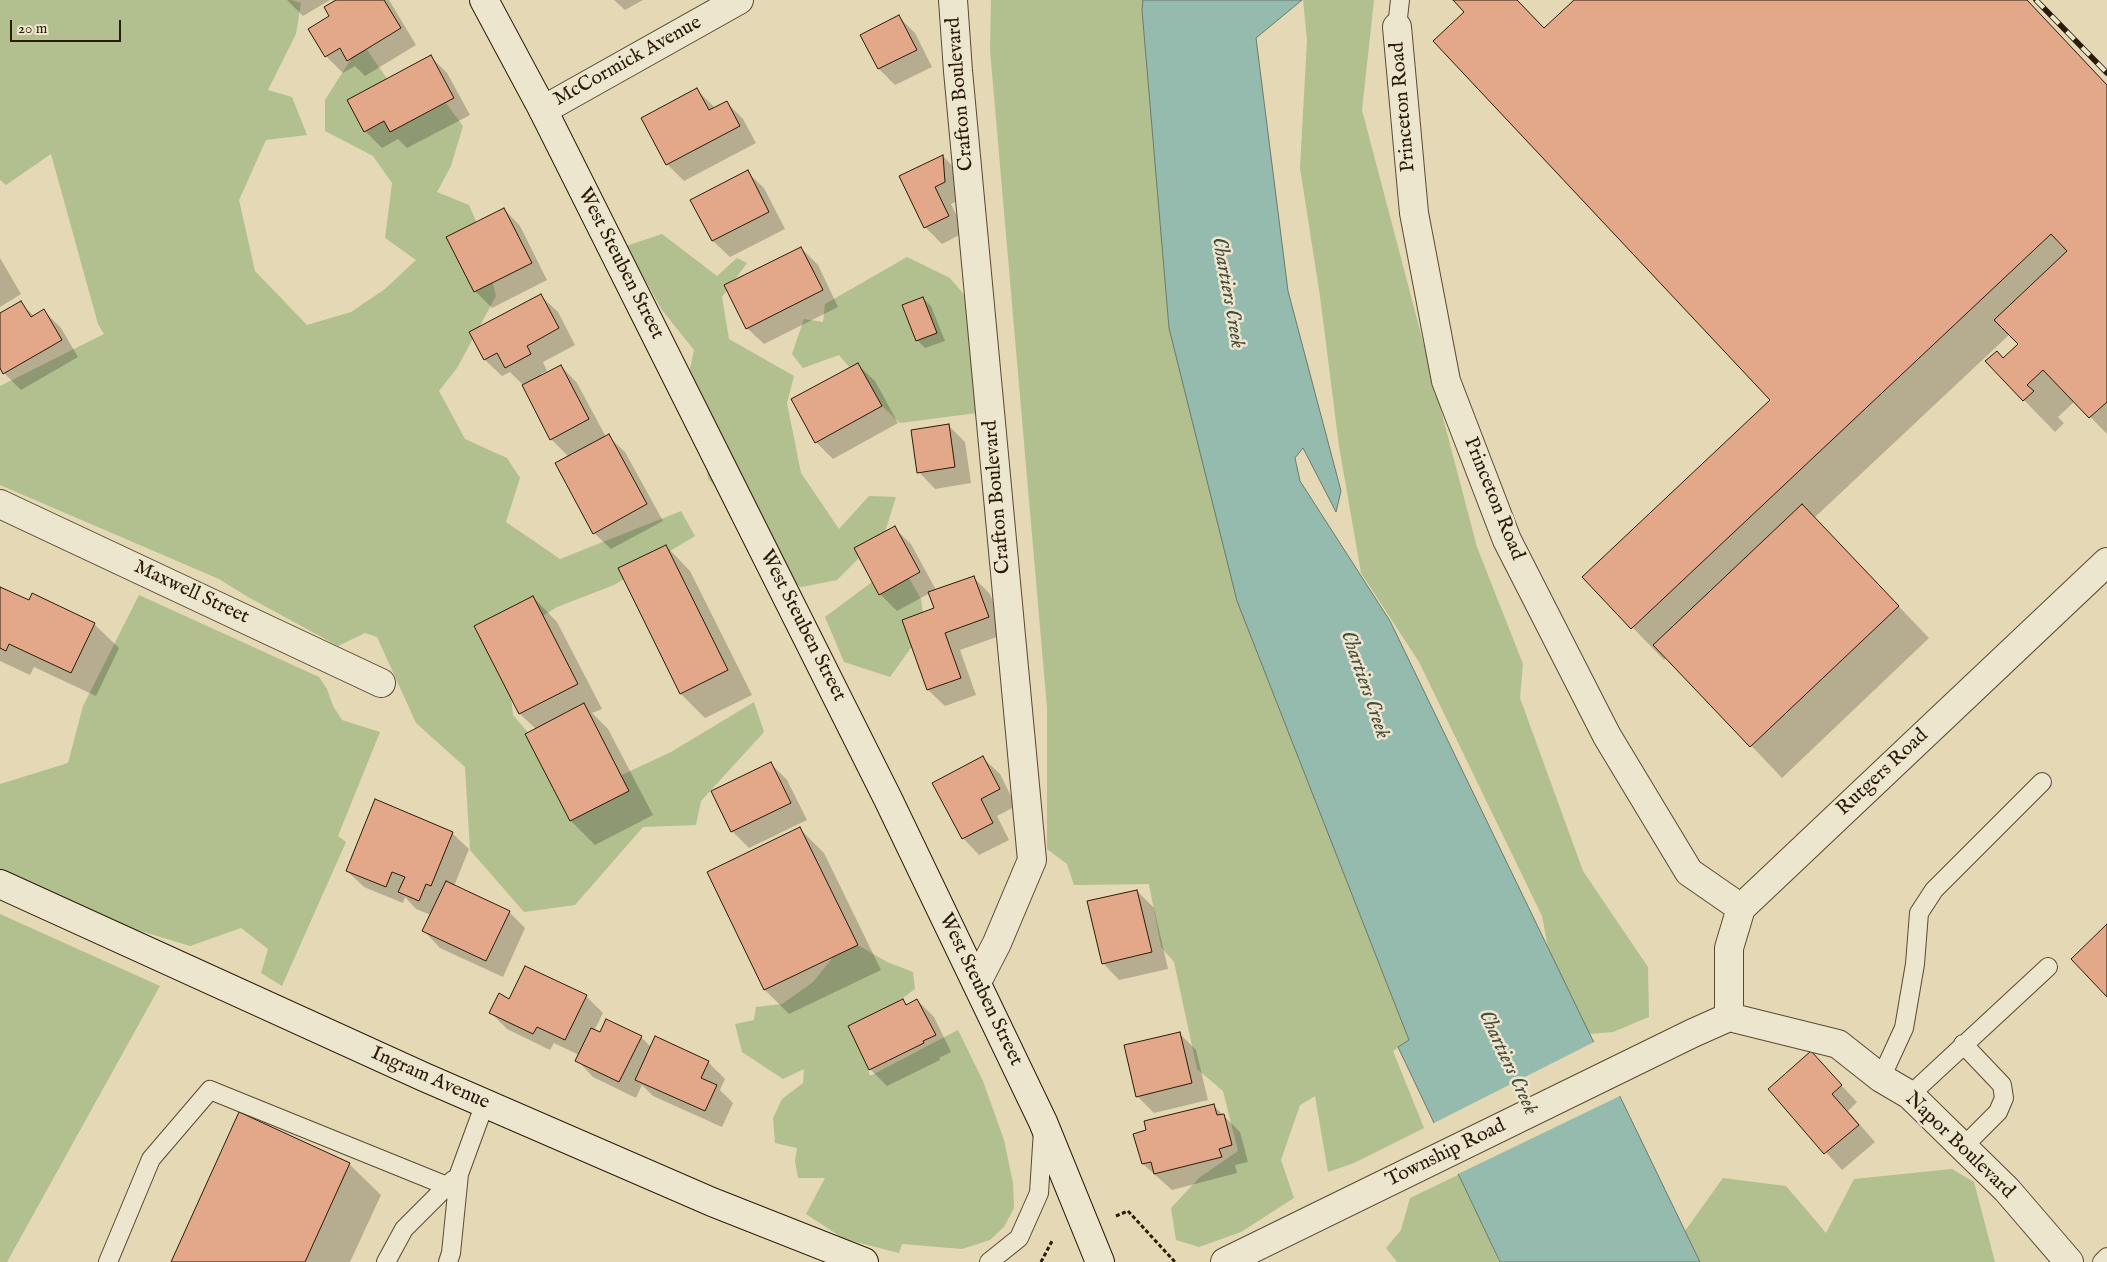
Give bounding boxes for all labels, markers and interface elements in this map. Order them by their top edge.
scale bar [12,10,124,42]
street label: McCormick Avenue [550,11,706,113]
street label: Crafton Boulevard [942,16,980,172]
text: 20 m [18,19,47,38]
street label: Princeton Road [1386,41,1422,173]
street label: West Steuben Street [571,184,669,344]
water label: Chartiers Creek [1205,235,1249,351]
street label: Crafton Boulevard [979,419,1017,575]
street label: Princeton Road [1457,434,1529,564]
street label: West Steuben Street [753,546,851,706]
street label: Maxwell Street [130,556,252,630]
water label: Chartiers Creek [1334,628,1394,742]
street label: Rutgers Road [1832,725,1934,821]
street label: West Steuben Street [933,910,1027,1070]
water label: Chartiers Creek [1472,1007,1542,1119]
street label: Ingram Avenue [367,1042,493,1116]
street label: Napor Boulevard [1899,1088,2019,1204]
street label: Township Road [1382,1115,1510,1193]

